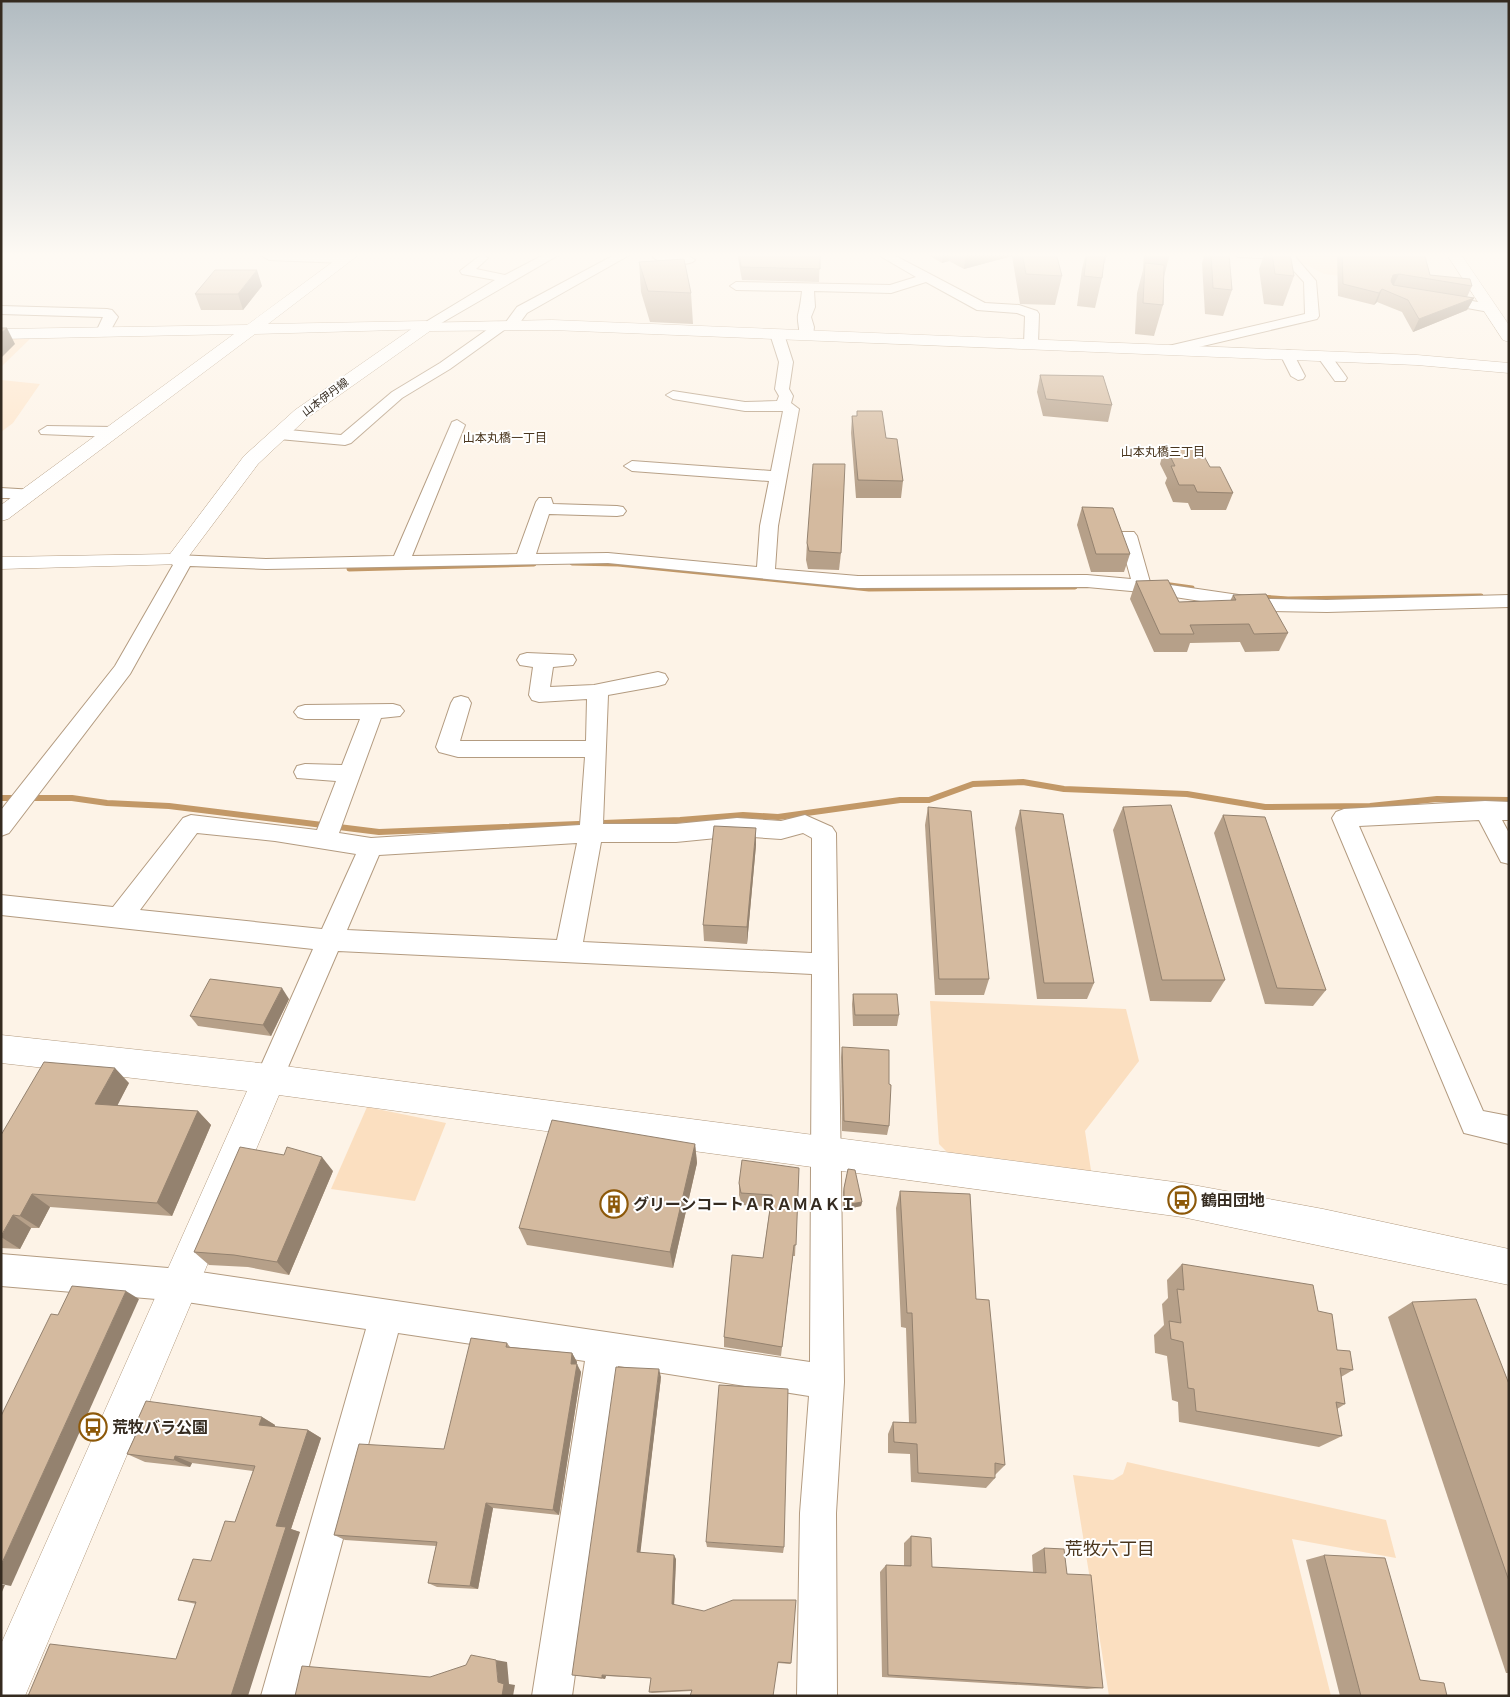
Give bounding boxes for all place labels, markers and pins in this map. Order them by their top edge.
bus stop icon: 鶴田団地 [1167,1185,1197,1215]
building icon: グリーンコートＡＲＡＭＡＫＩ [599,1189,629,1219]
place label: 鶴田団地 [1201,1190,1265,1210]
place label: グリーンコートＡＲＡＭＡＫＩ [633,1194,856,1214]
bus stop icon: 荒牧バラ公園 [78,1412,108,1442]
place label: 荒牧バラ公園 [112,1417,208,1437]

